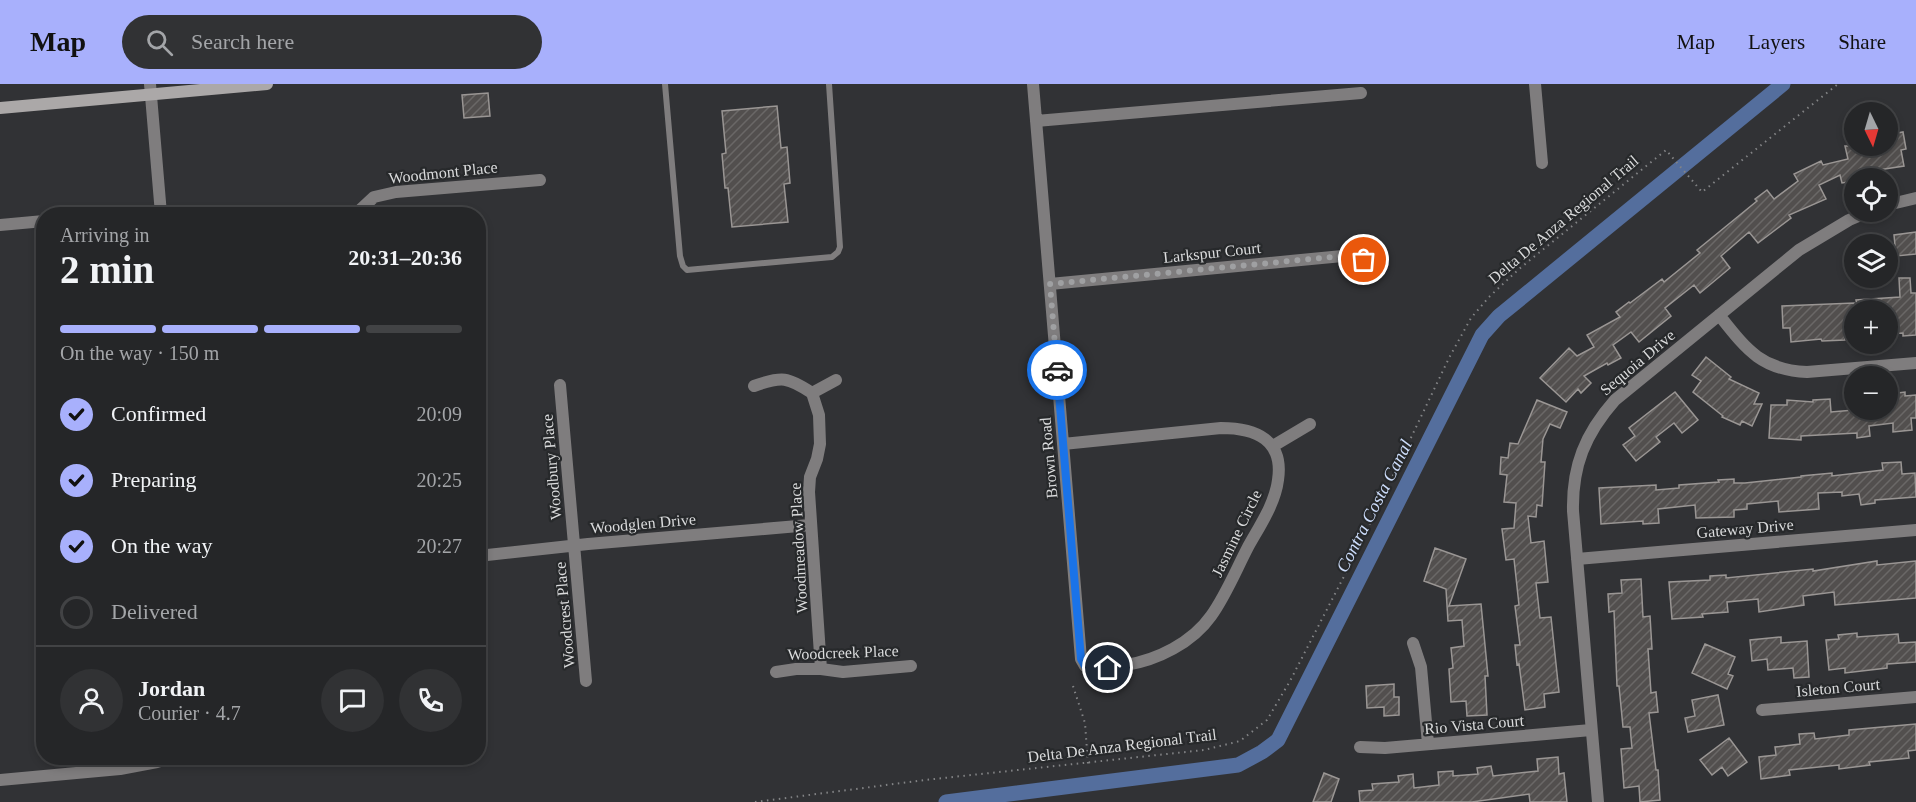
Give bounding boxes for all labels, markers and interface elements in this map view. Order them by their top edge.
search box [122,15,542,69]
text: Map [30,26,86,57]
icon: search [143,26,176,59]
text: Search here [191,29,294,54]
text: Map [1677,30,1715,54]
text: Layers [1748,30,1805,54]
text: Share [1838,30,1886,54]
north arrow [1844,102,1898,156]
map controls [1844,102,1898,420]
street label: Delta De Anza Regional Trail [1485,151,1643,288]
street label: Woodmont Place [388,158,498,187]
button: locate [1844,168,1898,222]
text: Arriving in [60,224,149,246]
pin [1338,234,1389,285]
button: layers [1844,234,1898,288]
street label: Larkspur Court [1162,239,1262,267]
icon: bag [1347,243,1380,276]
text: 20:31–20:36 [348,245,462,270]
text: 2 min [60,248,154,291]
button: + [1844,300,1898,354]
street label: Sequoia Drive [1597,326,1679,399]
courier [1027,340,1087,400]
text: On the way · 150 m [60,342,219,364]
icon: car [1041,354,1074,387]
button: − [1844,366,1898,420]
icon: check [60,398,93,431]
text: Confirmed [111,401,206,426]
text: 20:09 [416,403,462,425]
street label: Woodbury Place [538,413,566,520]
street label: Brown Road [1036,417,1061,499]
water label: Contra Costa Canal [1332,436,1416,576]
icon: check [60,464,93,497]
text: Preparing [111,467,197,492]
text: 20:25 [416,469,462,491]
street label: Woodmeadow Place [787,482,810,614]
street label: Jasmine Circle [1208,487,1265,579]
street label: Woodglen Drive [590,510,697,538]
street label: Gateway Drive [1696,516,1794,542]
icon: check [60,530,93,563]
text: On the way [111,533,212,558]
text: 20:27 [416,535,462,557]
street label: Woodcrest Place [551,561,578,669]
text: Delivered [111,599,198,624]
street label: Woodcreek Place [787,642,899,663]
pin [1082,642,1133,693]
icon: home [1091,651,1124,684]
button: person [60,669,123,732]
button: chat [321,669,384,732]
button: phone [399,669,462,732]
street label: Isleton Court [1795,675,1881,700]
text: Jordan [138,676,205,701]
text: Courier · 4.7 [138,702,241,724]
street label: Rio Vista Court [1423,712,1525,737]
street label: Delta De Anza Regional Trail [1027,725,1218,767]

